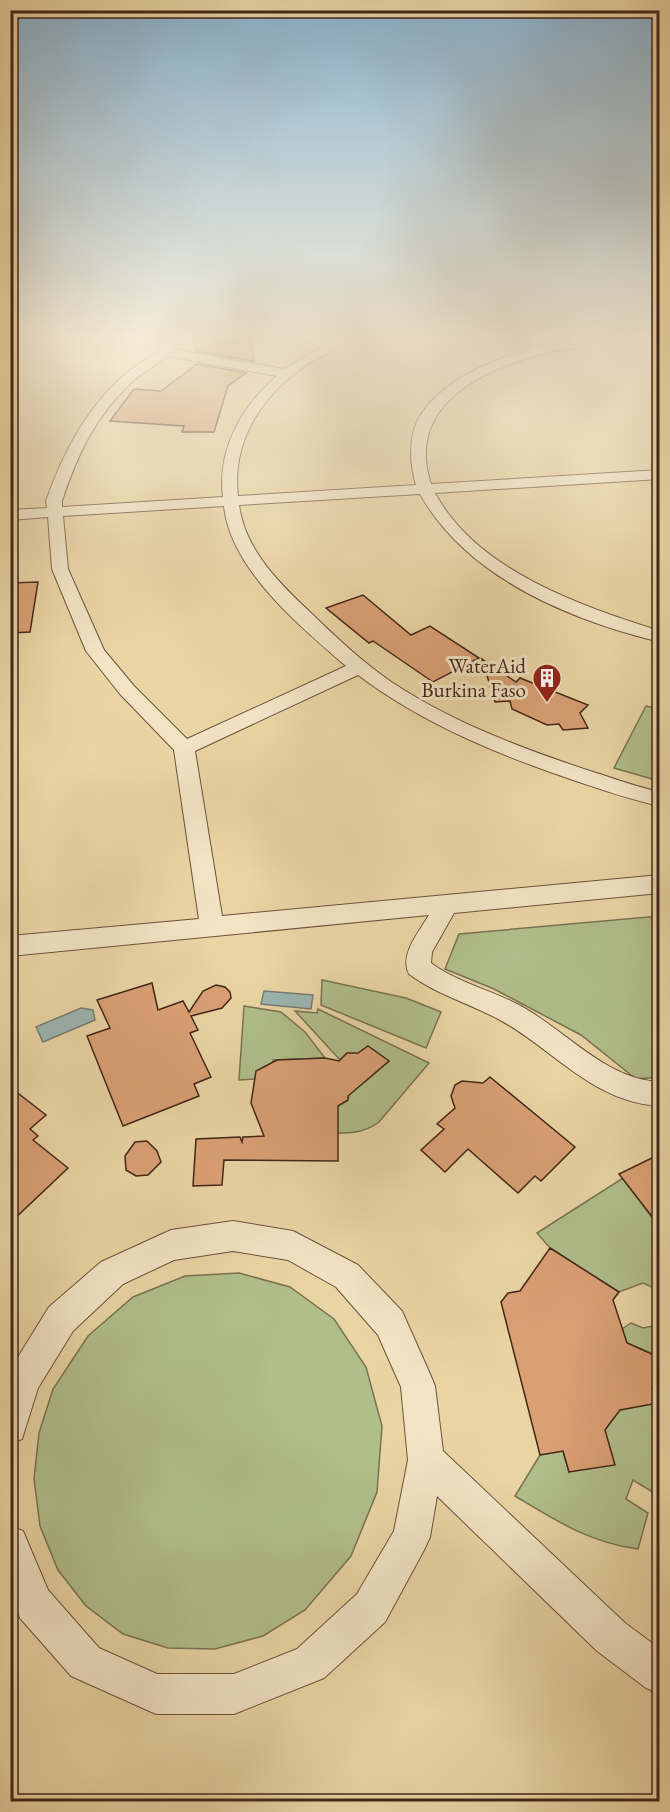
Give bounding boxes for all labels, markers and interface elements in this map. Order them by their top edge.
place label: WaterAid Burkina Faso [421,652,526,703]
building icon: WaterAid Burkina Faso [531,662,563,704]

